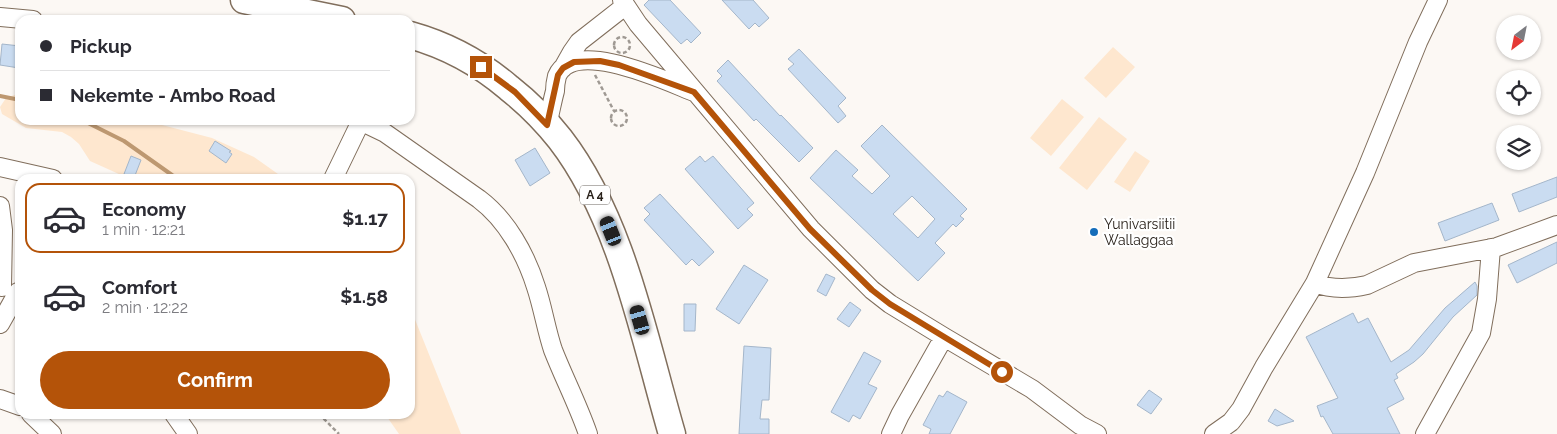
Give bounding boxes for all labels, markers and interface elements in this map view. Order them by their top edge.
north arrow [1496,15,1541,60]
map controls [1496,15,1541,170]
text: Pickup [70,35,132,57]
route end [470,56,492,78]
button: locate [1496,70,1541,115]
text: Nekemte - Ambo Road [70,84,275,106]
button: layers [1496,125,1541,170]
road number: A 4 [580,186,610,204]
icon: car [42,196,87,241]
text: Economy [102,198,186,220]
text: $1.17 [342,207,388,229]
car [598,214,623,248]
place label: Yunivarsiitii Wallaggaa [1104,216,1175,248]
text: 1 min · 12:21 [102,220,185,239]
marker: Yunivarsiitii Wallaggaa [1088,226,1100,238]
icon: car [42,274,87,319]
text: Comfort [102,276,177,298]
text: $1.58 [340,285,388,307]
text: 2 min · 12:22 [102,298,188,317]
car [628,304,651,336]
button: Confirm [40,351,390,409]
route start [991,361,1013,383]

